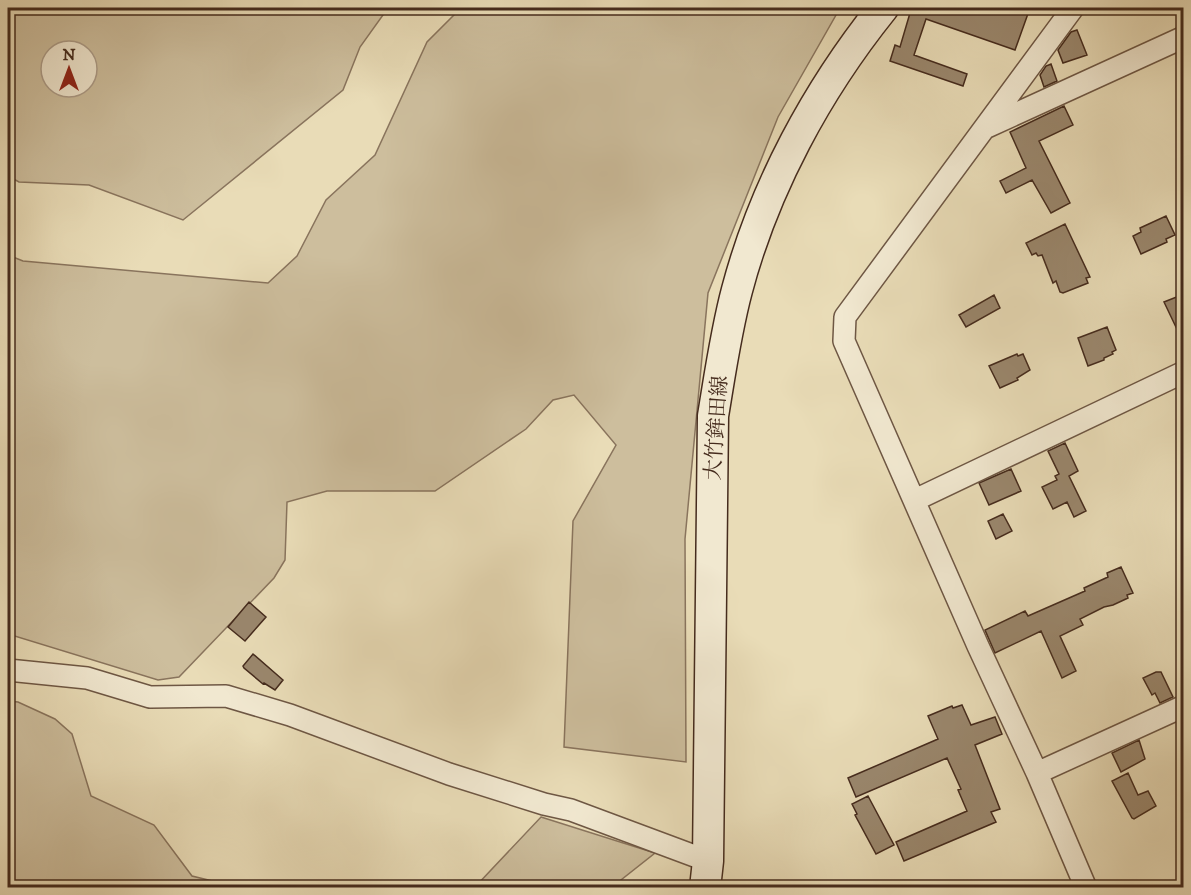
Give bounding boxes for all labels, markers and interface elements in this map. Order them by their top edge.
north arrow [39,39,99,99]
text: N [62,45,76,65]
street label: 大竹鉾田線 [700,375,734,481]

